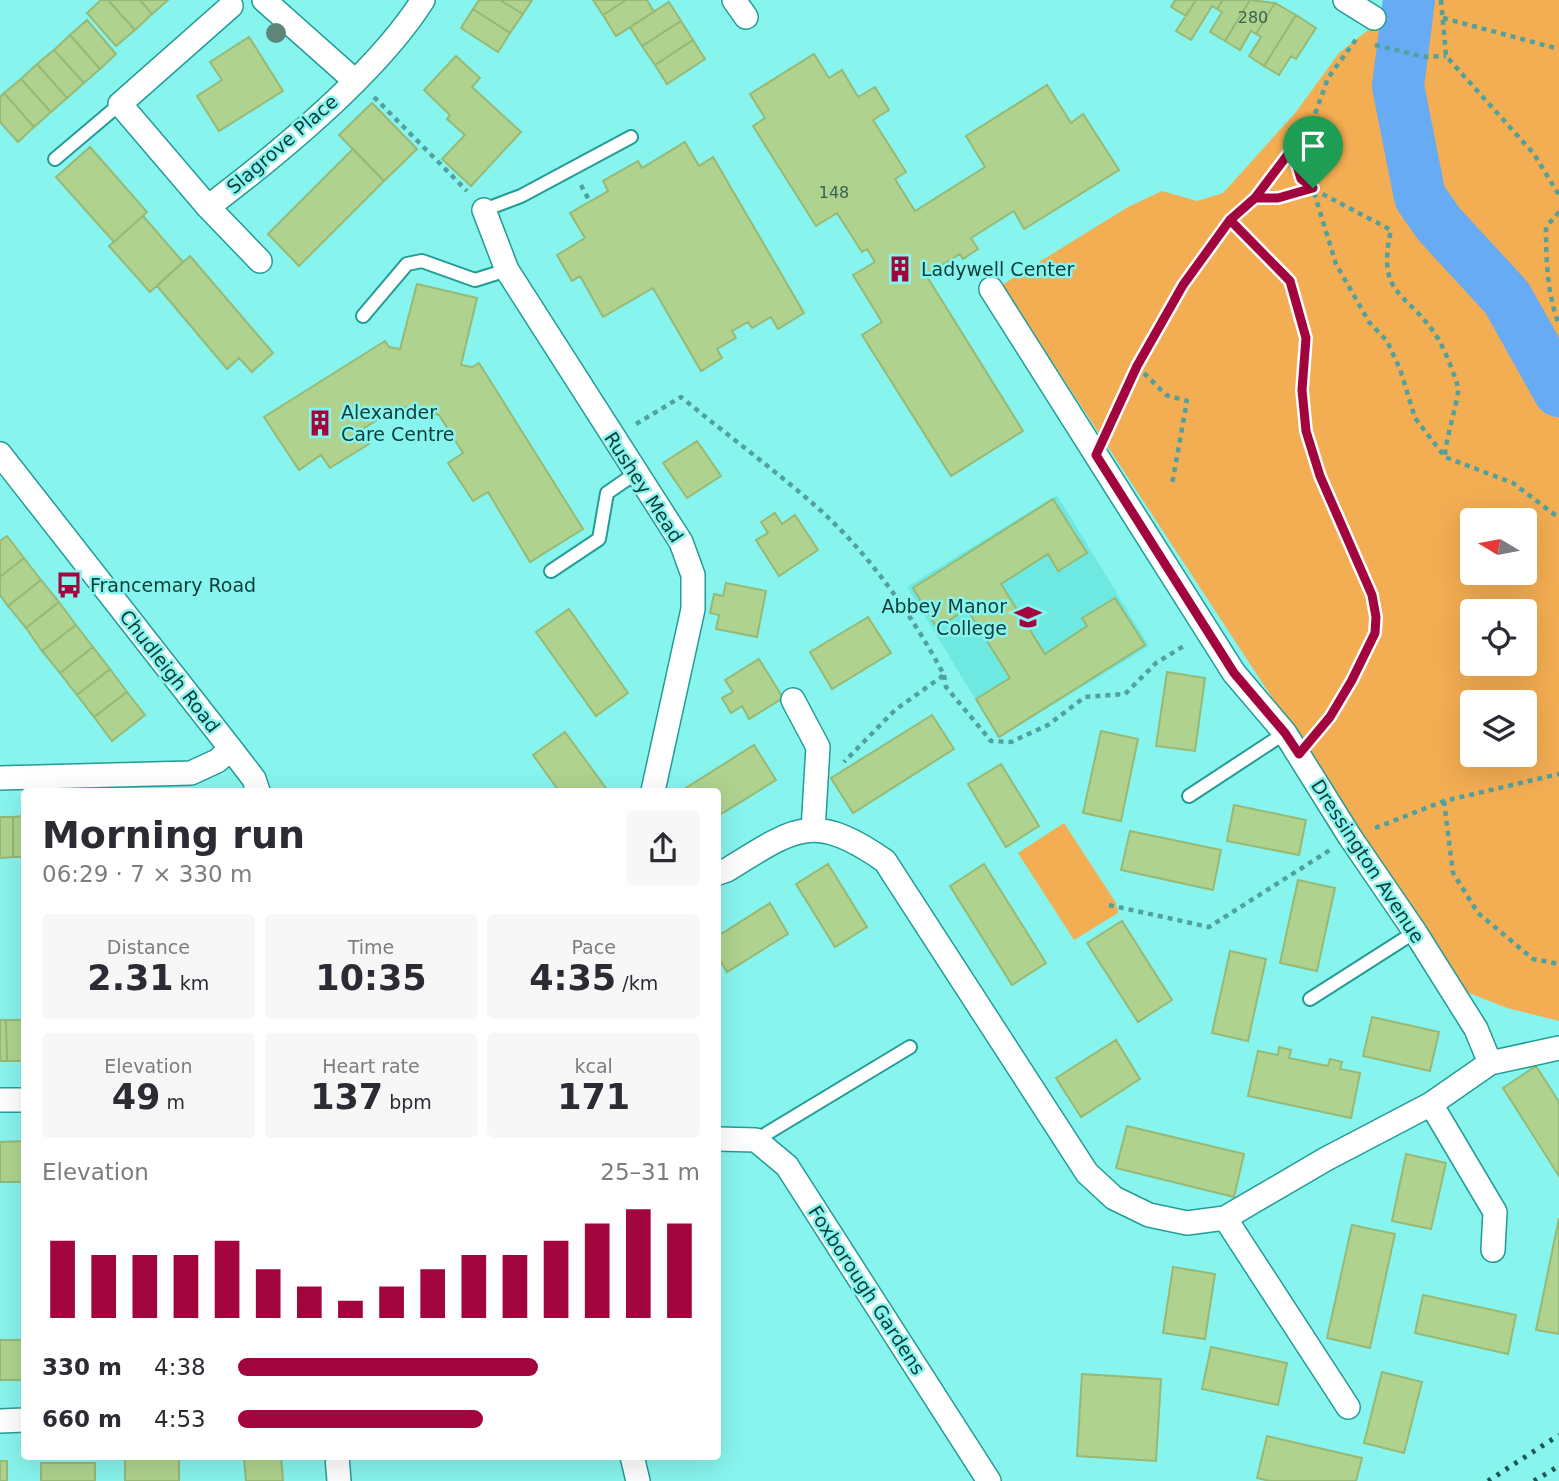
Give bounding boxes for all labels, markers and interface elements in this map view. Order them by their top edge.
house number: 280 [1238,8,1268,27]
street label: Slagrove Place [222,90,342,198]
pin [1283,116,1343,188]
icon: arrive [1294,127,1332,165]
house number: 148 [819,183,849,202]
building icon: Ladywell Center [885,254,915,284]
place label: Ladywell Center [921,258,1074,280]
place label: Alexander Care Centre [341,401,455,445]
building icon: Alexander Care Centre [305,408,335,438]
street label: Rushey Mead [600,428,688,546]
north arrow [1460,508,1536,584]
map controls [1460,508,1537,767]
bus stop icon: Francemary Road [54,570,84,600]
place label: Francemary Road [90,574,256,596]
place label: Abbey Manor College [881,595,1007,639]
button: locate [1460,599,1537,676]
school or university icon: Abbey Manor College [1013,602,1043,632]
street label: Chudleigh Road [115,605,225,737]
button: layers [1460,690,1537,767]
street label: Dressington Avenue [1307,775,1429,947]
button: share [626,811,700,885]
text: Morning run [42,813,305,857]
text: 06:29 · 7 × 330 m [42,861,252,887]
text: Distance [107,936,190,958]
text: Time [348,936,394,958]
text: Pace [571,936,616,958]
text: 2.31 [87,958,174,998]
text: 10:35 [315,958,427,998]
text: 4:35 [529,958,616,998]
text: km [174,972,209,994]
text: /km [616,972,658,994]
text: Elevation [104,1055,192,1077]
text: Heart rate [322,1055,420,1077]
text: kcal [574,1055,613,1077]
text: 49 [112,1077,160,1117]
text: 137 [310,1077,383,1117]
text: 171 [557,1077,630,1117]
text: m [160,1091,185,1113]
text: bpm [383,1091,432,1113]
text: Elevation [42,1159,149,1185]
text: 25–31 m [600,1159,700,1185]
street label: Foxborough Gardens [804,1201,930,1379]
text: 330 m [42,1354,122,1380]
text: 4:38 [154,1354,206,1380]
text: 660 m [42,1406,122,1432]
text: 4:53 [154,1406,206,1432]

